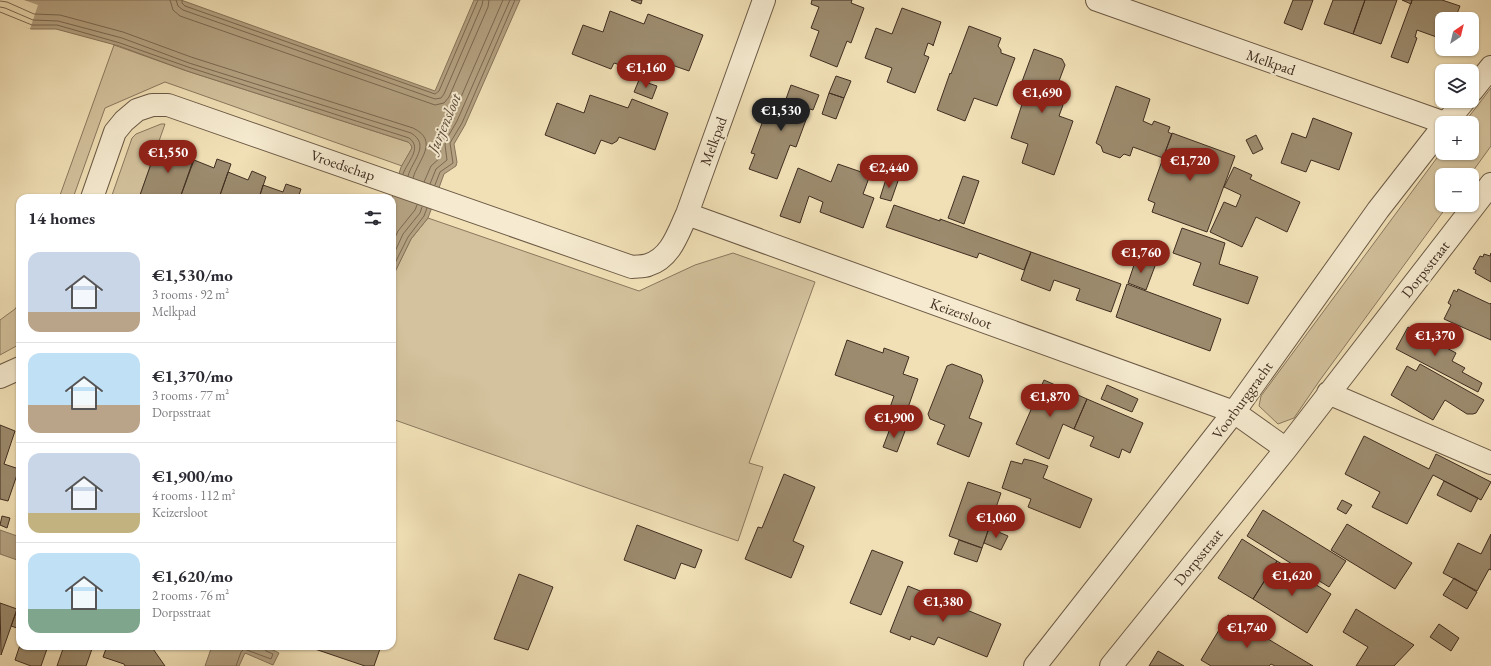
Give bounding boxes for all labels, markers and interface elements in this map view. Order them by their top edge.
north arrow [1435,12,1479,56]
map controls [1435,12,1479,212]
street label: Melkpad [1244,45,1298,79]
pin: €1,160 [613,55,679,89]
text: €1,160 [626,59,666,76]
button: layers [1435,64,1479,108]
pin: €1,690 [1009,80,1075,114]
text: €1,690 [1022,84,1062,101]
water label: Jurjensloot [421,89,466,159]
pin: €1,530 [748,98,814,132]
text: €1,530 [761,102,801,119]
street label: Melkpad [695,114,731,168]
button: + [1435,116,1479,160]
pin: €1,550 [135,140,201,174]
text: €1,550 [148,144,188,161]
street label: Vroedschap [308,145,378,185]
pin: €1,720 [1157,148,1223,182]
text: €1,720 [1170,152,1210,169]
pin: €2,440 [856,155,922,189]
text: €2,440 [869,159,909,176]
button: − [1435,168,1479,212]
text: 14 homes [28,207,95,229]
icon: filters [362,207,384,229]
street label: Dorpsstraat [1397,236,1453,301]
pin: €1,760 [1108,240,1174,274]
text: €1,760 [1121,244,1161,261]
text: €1,530/mo [152,264,233,286]
icon: home [60,268,108,316]
text: 3 rooms · 92 m² [152,286,229,303]
street label: Keizersloot [928,293,995,333]
text: Melkpad [152,303,196,320]
pin: €1,370 [1402,323,1468,357]
text: €1,370 [1415,327,1455,344]
street label: Voorburggracht [1207,357,1277,443]
text: €1,370/mo [152,365,233,387]
icon: home [60,369,108,417]
pin: €1,870 [1017,384,1083,418]
text: 3 rooms · 77 m² [152,387,229,404]
text: €1,870 [1030,388,1070,405]
text: Dorpsstraat [152,404,211,421]
pin: €1,900 [861,405,927,439]
text: €1,900 [874,409,914,426]
text: €1,900/mo [152,465,233,487]
icon: home [60,469,108,517]
text: 4 rooms · 112 m² [152,487,236,504]
text: Keizersloot [152,504,208,521]
pin: €1,060 [963,505,1029,539]
text: €1,060 [976,509,1016,526]
street label: Dorpsstraat [1169,525,1227,589]
pin: €1,620 [1259,563,1325,597]
text: €1,620/mo [152,565,233,587]
text: €1,620 [1272,567,1312,584]
icon: home [60,569,108,617]
text: 2 rooms · 76 m² [152,587,229,604]
pin: €1,380 [910,589,976,623]
text: €1,380 [923,593,963,610]
text: Dorpsstraat [152,604,211,621]
pin: €1,740 [1214,615,1280,649]
text: €1,740 [1227,619,1267,636]

